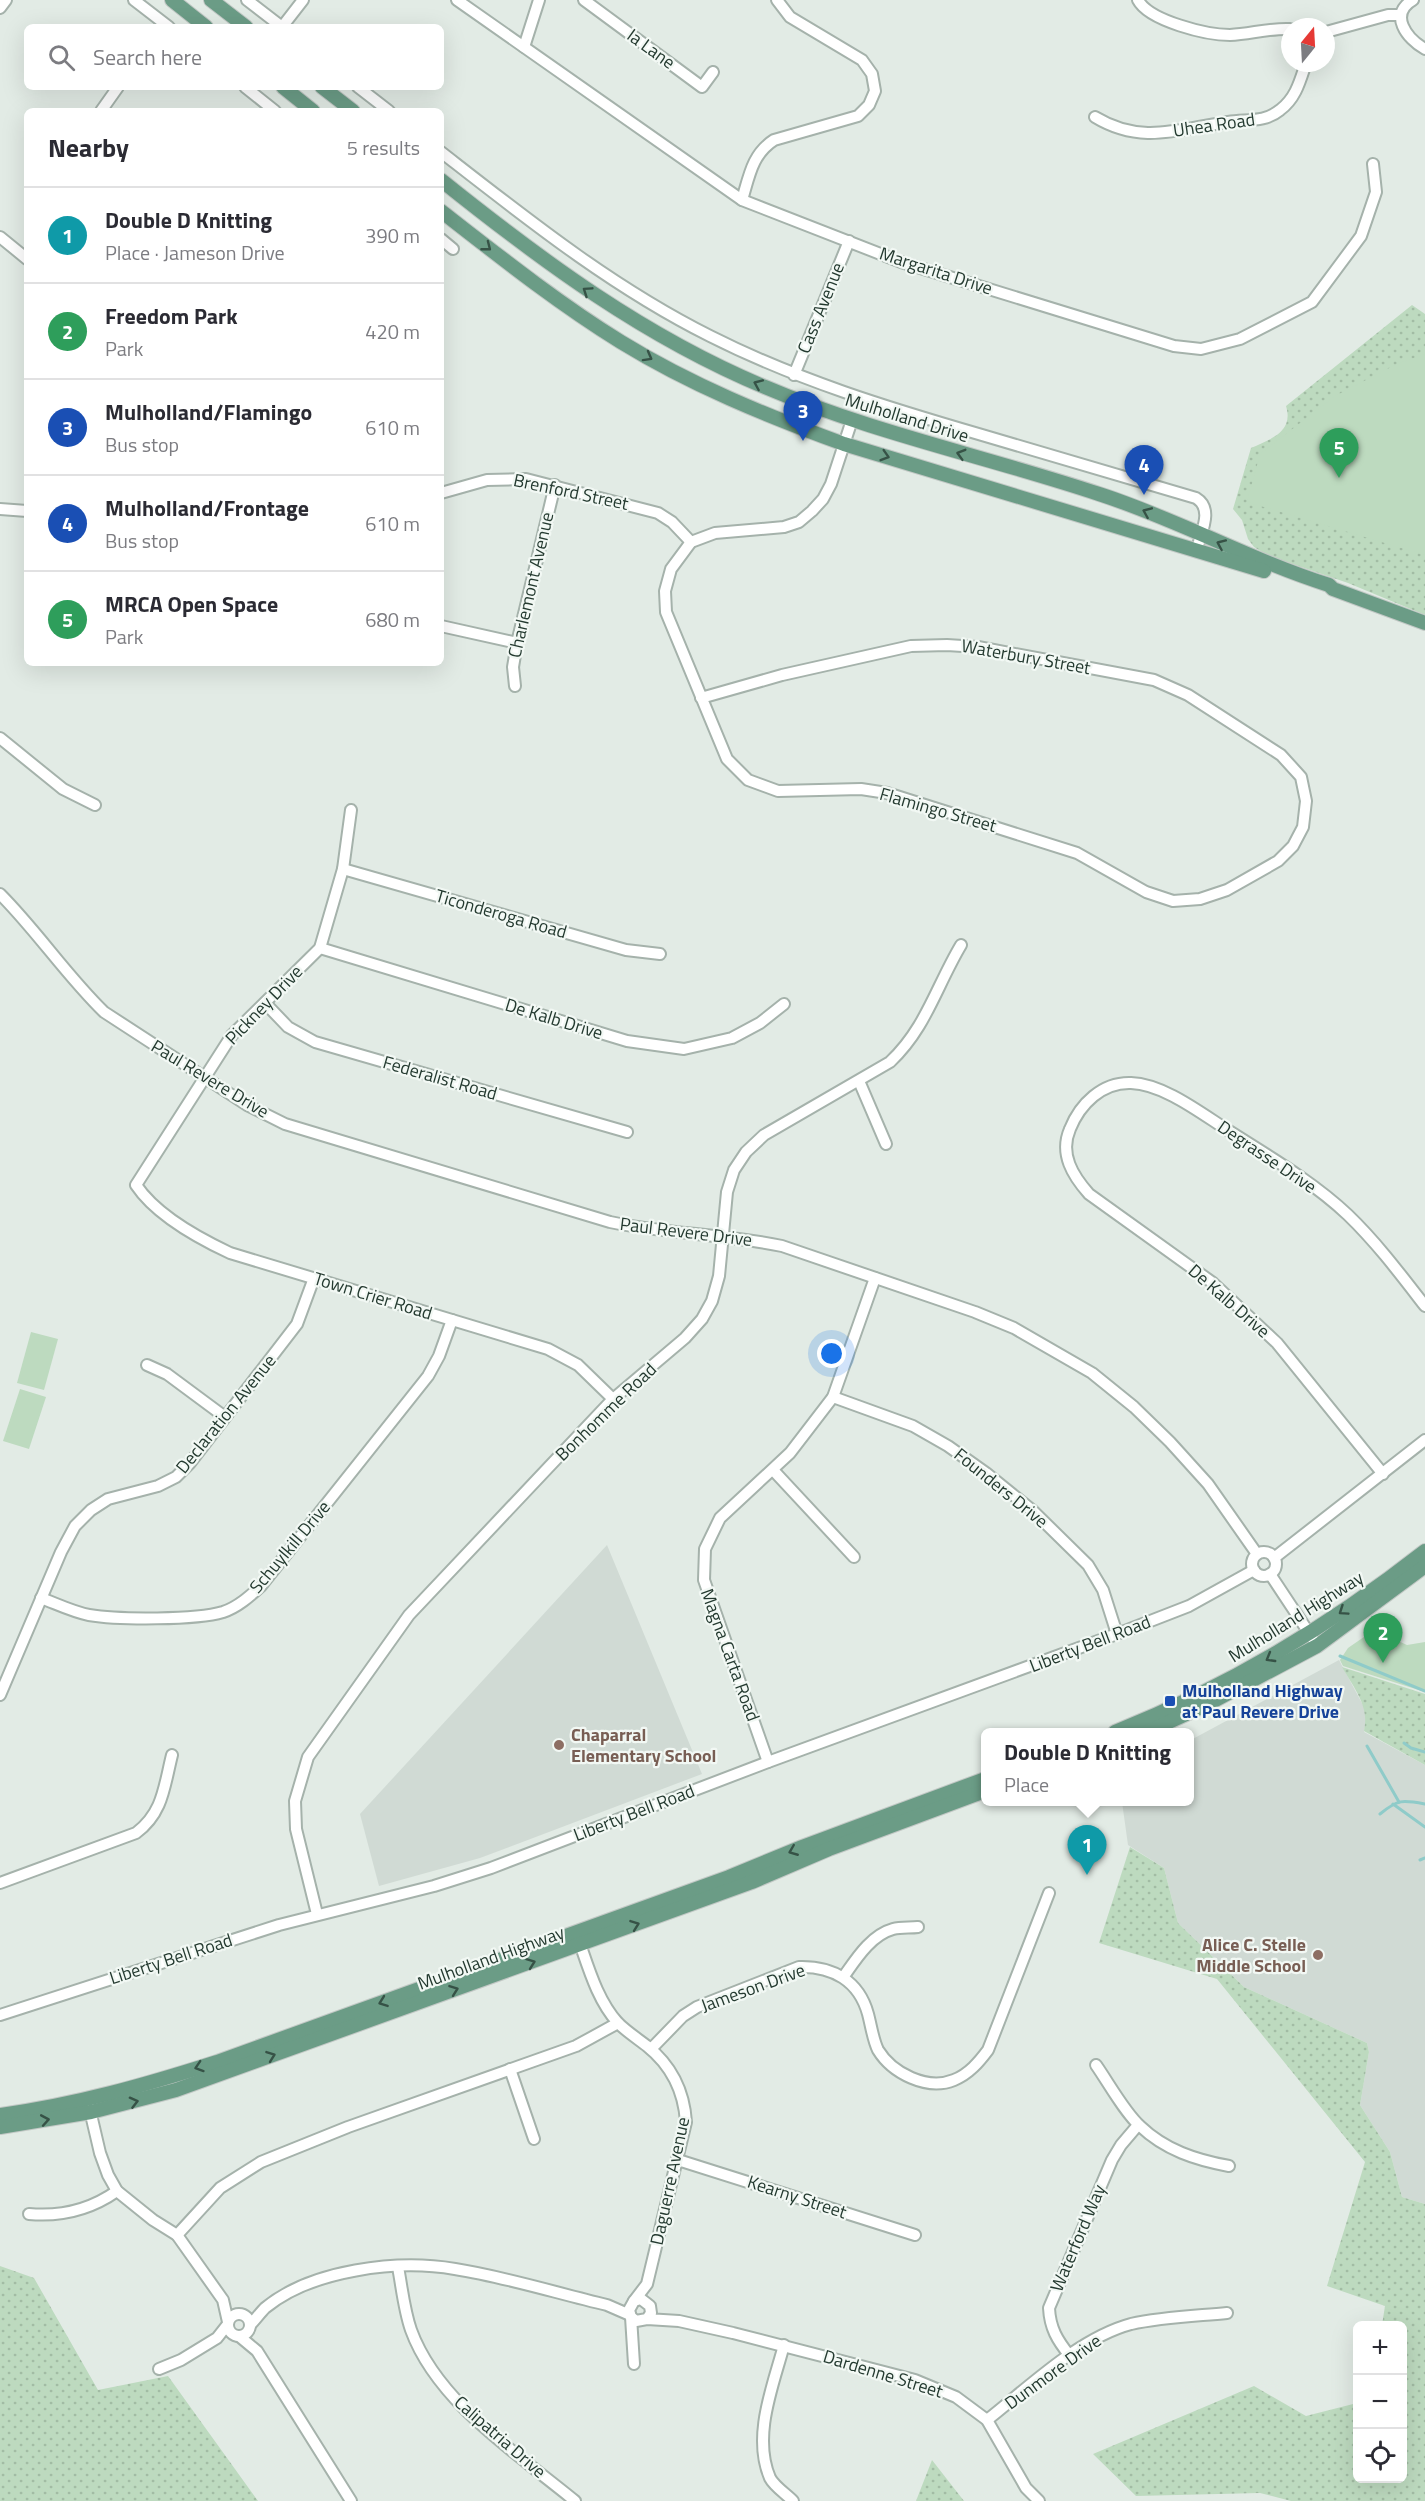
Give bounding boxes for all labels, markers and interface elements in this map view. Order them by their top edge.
north arrow [1281,18,1335,72]
street label: Ia Lane [622,22,681,75]
search box [24,24,444,90]
text: Search here [93,40,202,74]
icon: search [45,41,78,74]
street label: Uhea Road [1171,105,1257,144]
text: Nearby [48,128,129,167]
text: 5 results [347,132,420,163]
text: Double D Knitting [105,203,272,237]
text: 1 [62,220,73,251]
text: 390 m [365,220,420,251]
text: Place · Jameson Drive [105,237,285,268]
one-way arrow [480,239,491,250]
street label: Margarita Drive [876,240,996,301]
street label: Cass Avenue [790,258,851,357]
one-way arrow [583,287,594,298]
text: Freedom Park [105,299,238,333]
text: 2 [62,316,73,347]
text: 420 m [365,316,420,347]
text: Park [105,333,143,364]
one-way arrow [642,350,652,361]
one-way arrow [754,380,765,392]
street label: Mulholland Drive [842,386,972,449]
pin: 3 [784,392,822,441]
text: Mulholland/Flamingo [105,395,312,429]
text: 3 [62,412,73,443]
text: 610 m [365,412,420,443]
pin: 5 [1320,428,1358,478]
text: Bus stop [105,429,179,460]
pin: 4 [1124,446,1164,495]
one-way arrow [879,449,890,461]
one-way arrow [956,449,967,461]
street label: Brenford Street [511,466,632,517]
text: Mulholland/Frontage [105,491,309,525]
one-way arrow [1142,507,1153,519]
text: 4 [62,508,73,539]
text: 610 m [365,508,420,539]
street label: Charlemont Avenue [501,509,560,660]
text: Bus stop [105,525,179,556]
one-way arrow [1216,539,1227,551]
text: MRCA Open Space [105,587,278,621]
text: 5 [62,604,73,635]
text: 680 m [365,604,420,635]
text: Park [105,621,143,652]
street label: Waterbury Street [959,632,1093,681]
street label: Flamingo Street [877,780,1000,839]
street label: Ticonderoga Road [432,882,570,945]
street label: Pickney Drive [219,959,309,1051]
street label: De Kalb Drive [502,991,606,1046]
street label: Paul Revere Drive [146,1033,274,1124]
street label: Federalist Road [380,1048,500,1107]
street label: Degrasse Drive [1212,1113,1322,1200]
street label: Paul Revere Drive [618,1210,754,1253]
street label: De Kalb Drive [1182,1257,1276,1344]
street label: Town Crier Road [311,1265,436,1326]
your location [817,1339,846,1368]
street label: Declaration Avenue [169,1348,282,1479]
street label: Bonhomme Road [549,1356,662,1467]
street label: Founders Drive [948,1441,1054,1534]
street label: Schuylkill Drive [243,1494,337,1599]
street label: Mulholland Highway [1223,1564,1369,1669]
street label: Magna Carta Road [694,1585,767,1725]
one-way arrow [1338,1604,1349,1615]
street label: Liberty Bell Road [1025,1608,1154,1679]
pin: 2 [1364,1614,1402,1663]
one-way arrow [1266,1651,1276,1662]
place label: Mulholland Highway at Paul Revere Drive [1182,1677,1343,1725]
marker: Mulholland Highway at Paul Revere Drive [1163,1694,1177,1708]
place label: Chaparral Elementary School [571,1721,716,1769]
popup [981,1728,1194,1806]
text: Double D Knitting [1004,1735,1171,1769]
marker: Chaparral Elementary School [552,1738,566,1752]
text: Place [1004,1769,1049,1800]
street label: Liberty Bell Road [569,1777,698,1848]
pin: 1 [1068,1826,1106,1875]
one-way arrow [788,1844,799,1856]
street label: Mulholland Highway [414,1918,568,1997]
one-way arrow [630,1919,640,1932]
street label: Liberty Bell Road [106,1926,236,1991]
place label: Alice C. Stelle Middle School [1196,1931,1306,1979]
marker: Alice C. Stelle Middle School [1311,1948,1325,1962]
street label: Jameson Drive [697,1956,809,2019]
one-way arrow [525,1957,536,1970]
one-way arrow [448,1985,459,1998]
one-way arrow [378,1994,389,2007]
one-way arrow [265,2051,276,2064]
one-way arrow [194,2060,205,2073]
one-way arrow [128,2096,138,2109]
one-way arrow [40,2114,50,2127]
street label: Daguerre Avenue [643,2114,696,2247]
street label: Kearny Street [744,2168,851,2225]
street label: Waterford Way [1043,2180,1112,2296]
map controls [1353,2321,1407,2483]
button: + [1353,2321,1407,2375]
street label: Dunmore Drive [999,2327,1107,2416]
street label: Dardenne Street [820,2342,947,2405]
button: − [1353,2375,1407,2429]
street label: Calipatria Drive [448,2389,552,2484]
button: locate [1353,2429,1407,2483]

